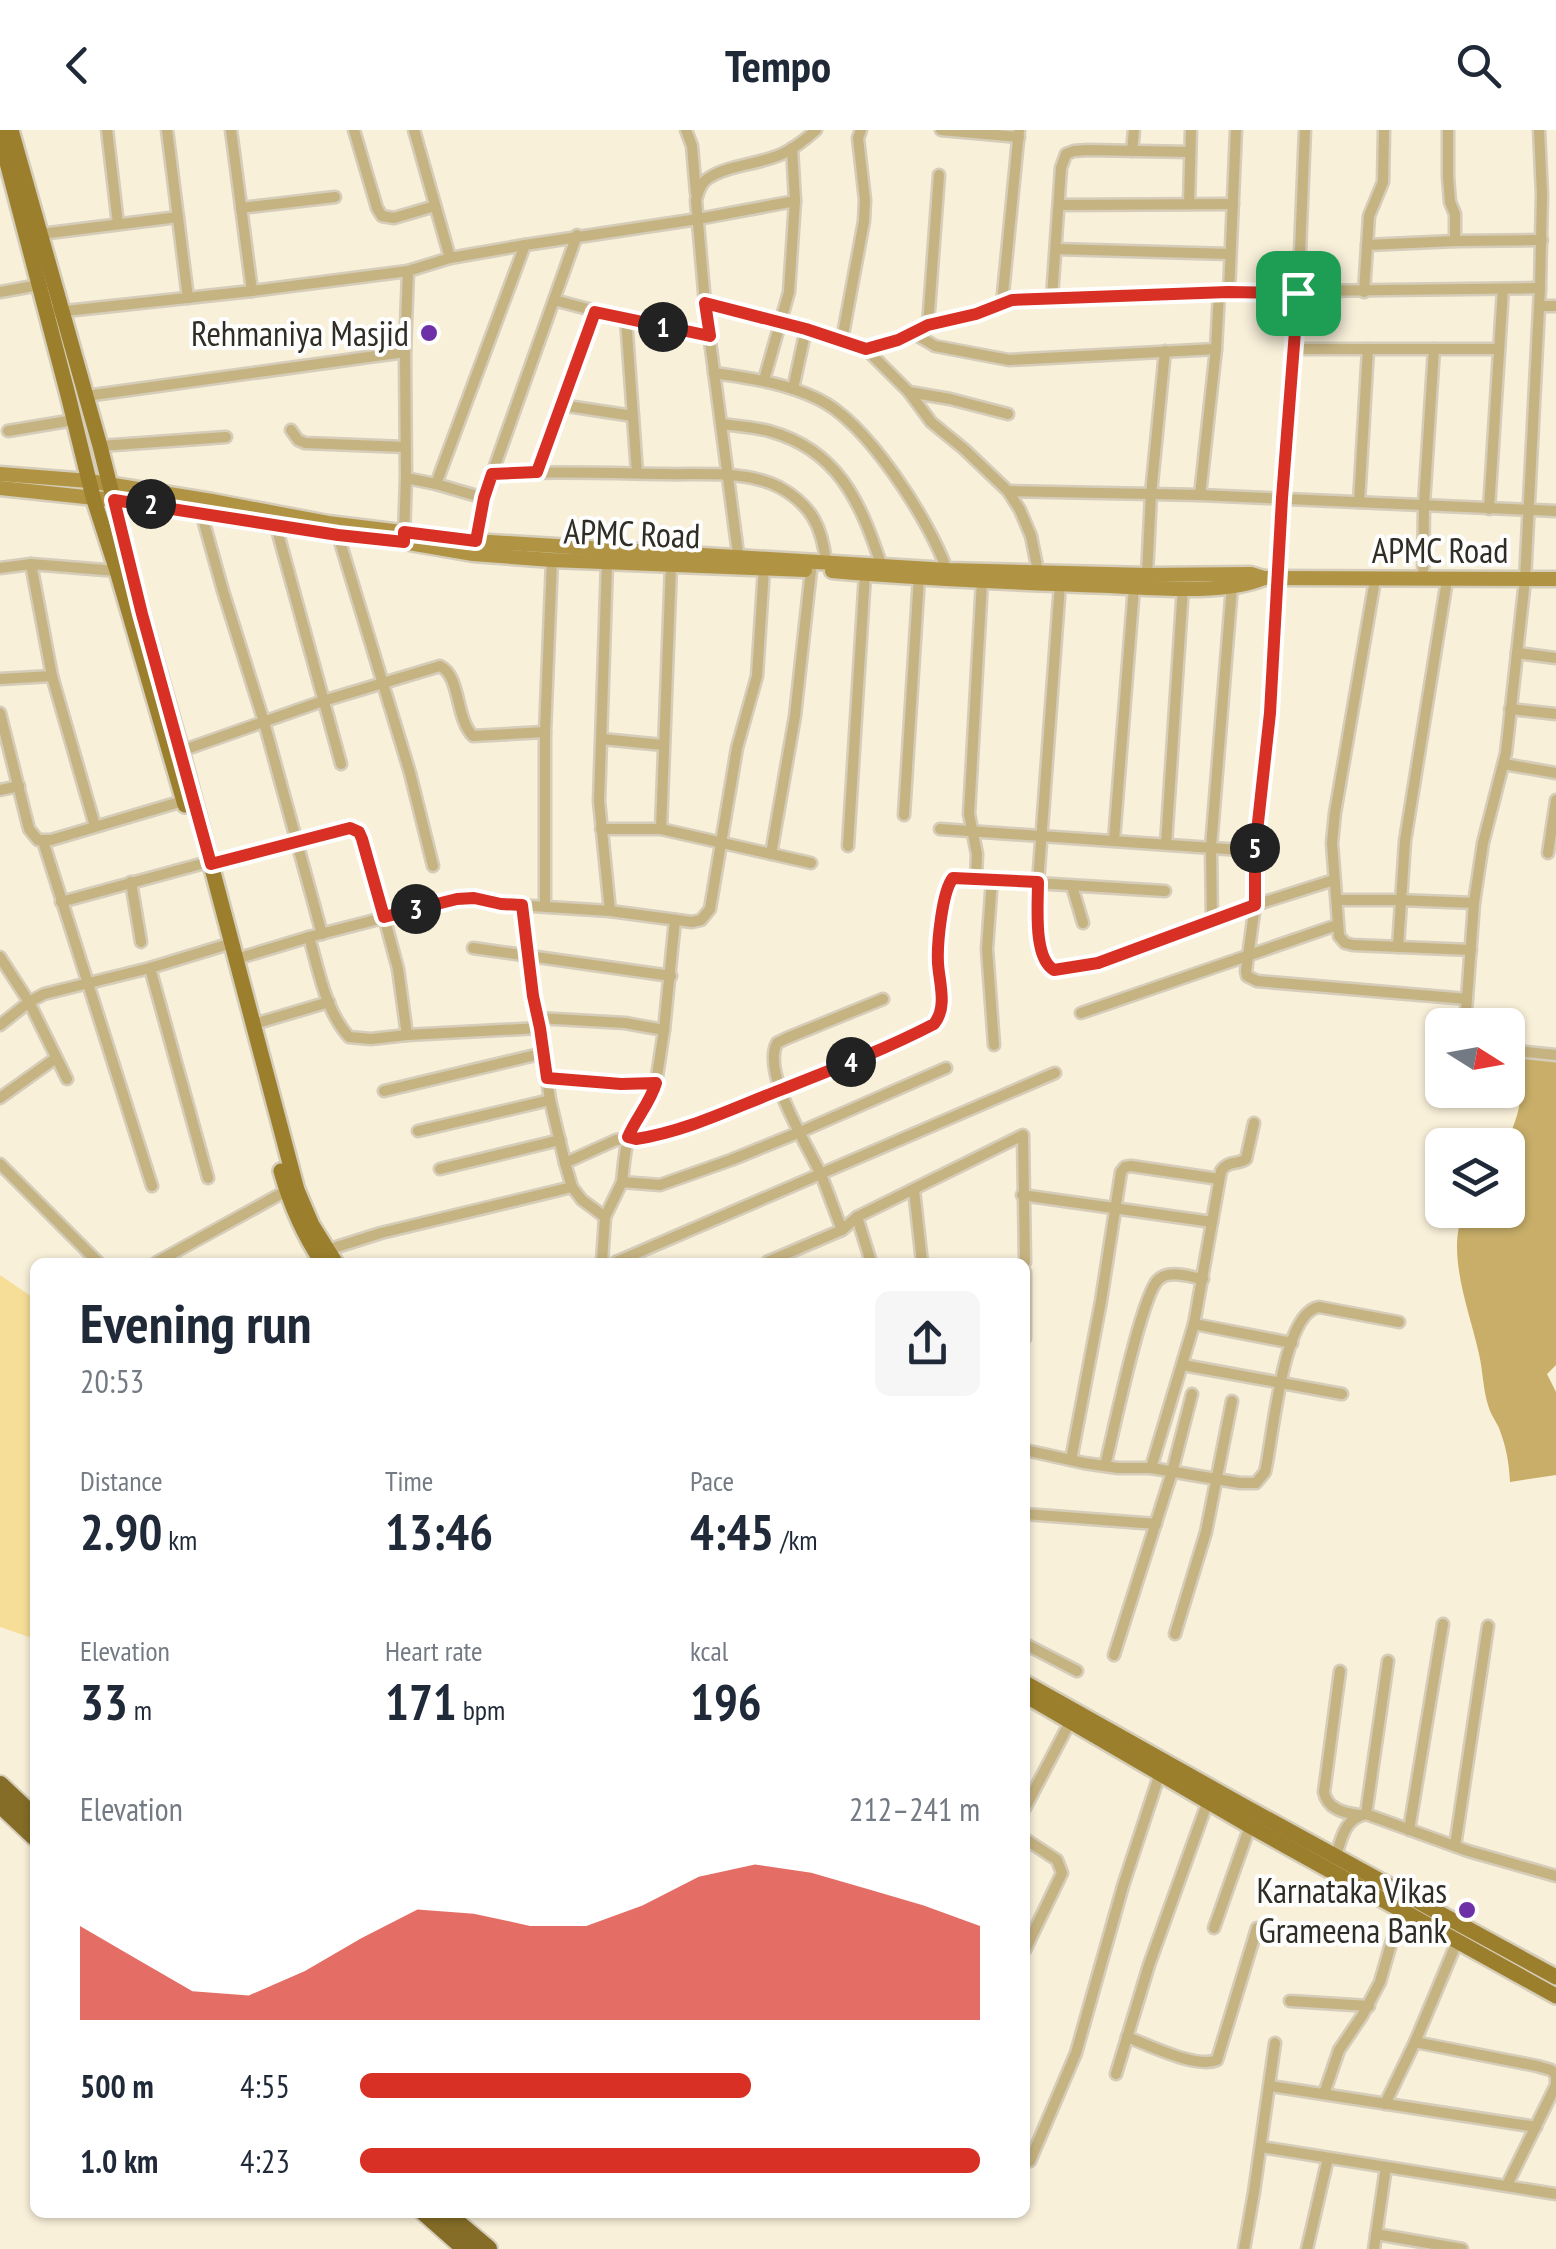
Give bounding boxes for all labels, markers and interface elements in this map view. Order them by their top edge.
text: Tempo [725,36,831,94]
icon: back [50,38,105,93]
icon: search [1451,38,1506,93]
pin [1256,251,1341,336]
icon: arrive [1271,266,1326,321]
pin: 1 [638,302,688,352]
text: 1 [656,308,670,345]
place label: Rehmaniya Masjid [191,310,409,356]
marker: Rehmaniya Masjid [418,322,440,344]
pin: 2 [126,479,176,529]
text: 2 [144,485,158,522]
street label: APMC Road [563,508,701,558]
street label: APMC Road [1372,527,1508,573]
pin: 5 [1230,823,1280,873]
text: 5 [1248,829,1262,866]
pin: 3 [391,884,441,934]
text: 3 [409,890,423,927]
north arrow [1425,1008,1525,1108]
map controls [1425,1008,1525,1228]
pin: 4 [826,1037,876,1087]
text: 4 [844,1043,858,1080]
button: layers [1425,1128,1525,1228]
text: Evening run [80,1287,312,1358]
button: share [875,1291,980,1396]
text: 20:53 [80,1360,144,1402]
text: Distance [80,1462,163,1499]
text: Time [385,1462,433,1499]
text: Pace [690,1462,734,1499]
text: 2.90 [80,1499,162,1564]
text: 13:46 [385,1499,493,1564]
text: 4:45 [690,1499,774,1564]
text: km [162,1521,197,1558]
text: /km [774,1521,818,1558]
text: Elevation [80,1632,170,1669]
text: Heart rate [385,1632,483,1669]
text: kcal [690,1632,728,1669]
text: 33 [80,1669,128,1734]
text: 171 [385,1669,457,1734]
text: 196 [690,1669,762,1734]
text: m [128,1691,152,1728]
text: bpm [457,1691,505,1728]
text: Elevation [80,1788,183,1830]
text: 212–241 m [849,1788,980,1830]
place label: Karnataka Vikas Grameena Bank [1257,1867,1447,1953]
marker: Karnataka Vikas Grameena Bank [1456,1899,1478,1921]
text: 500 m [80,2065,154,2107]
text: 4:55 [240,2065,290,2107]
text: 1.0 km [80,2140,158,2182]
text: 4:23 [240,2140,290,2182]

